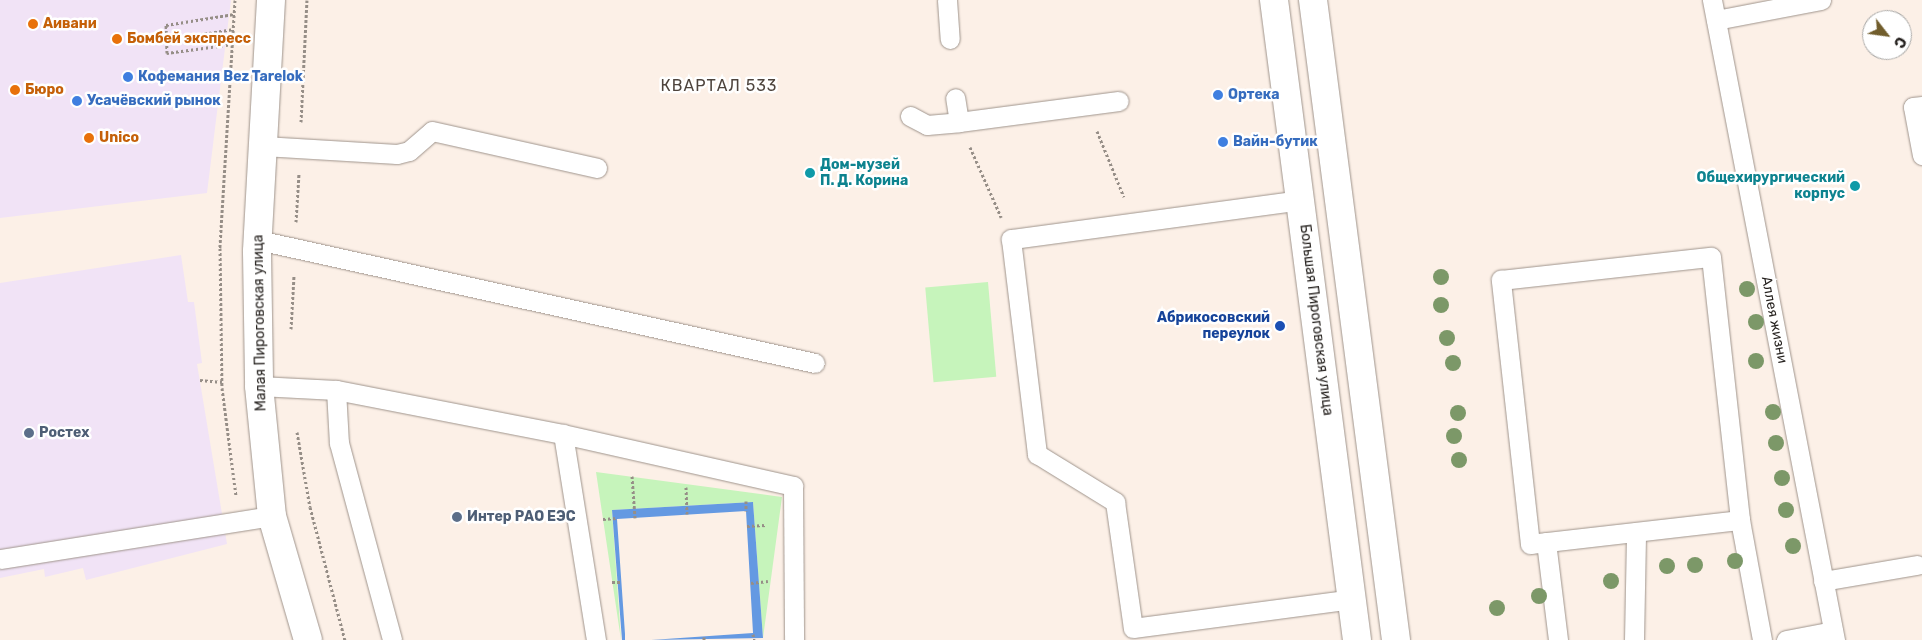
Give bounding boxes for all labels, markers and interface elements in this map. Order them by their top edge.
north arrow [1862,10,1912,60]
place label: Аивани [43,16,97,32]
marker: Аивани [27,18,39,30]
place label: Бомбей экспресс [127,31,251,47]
marker: Бомбей экспресс [111,33,123,45]
text: С [1890,34,1909,51]
place label: Кофемания Bez Tarelok [138,69,303,85]
marker: Кофемания Bez Tarelok [122,71,134,83]
district label: КВАРТАЛ 533 [659,76,779,96]
place label: Бюро [25,82,64,98]
marker: Бюро [9,84,21,96]
place label: Ортека [1228,87,1280,103]
marker: Ортека [1212,89,1224,101]
place label: Усачёвский рынок [87,93,221,109]
marker: Усачёвский рынок [71,95,83,107]
place label: Unico [99,130,139,146]
marker: Unico [83,132,95,144]
place label: Вайн-бутик [1233,134,1318,150]
marker: Вайн-бутик [1217,136,1229,148]
place label: Дом-музей П. Д. Корина [820,157,908,190]
marker: Дом-музей П. Д. Корина [804,167,816,179]
place label: Общехирургический корпус [1697,170,1845,202]
marker: Общехирургический корпус [1849,180,1861,192]
street label: Большая Пироговская улица [1296,223,1336,417]
street label: Малая Пироговская улица [250,235,270,411]
street label: Аллея жизни [1757,275,1791,365]
place label: Абрикосовский переулок [1157,310,1270,342]
marker: Абрикосовский переулок [1274,320,1286,332]
place label: Ростех [39,425,89,441]
marker: Ростех [23,427,35,439]
place label: Интер РАО ЕЭС [467,509,576,525]
marker: Интер РАО ЕЭС [451,511,463,523]

